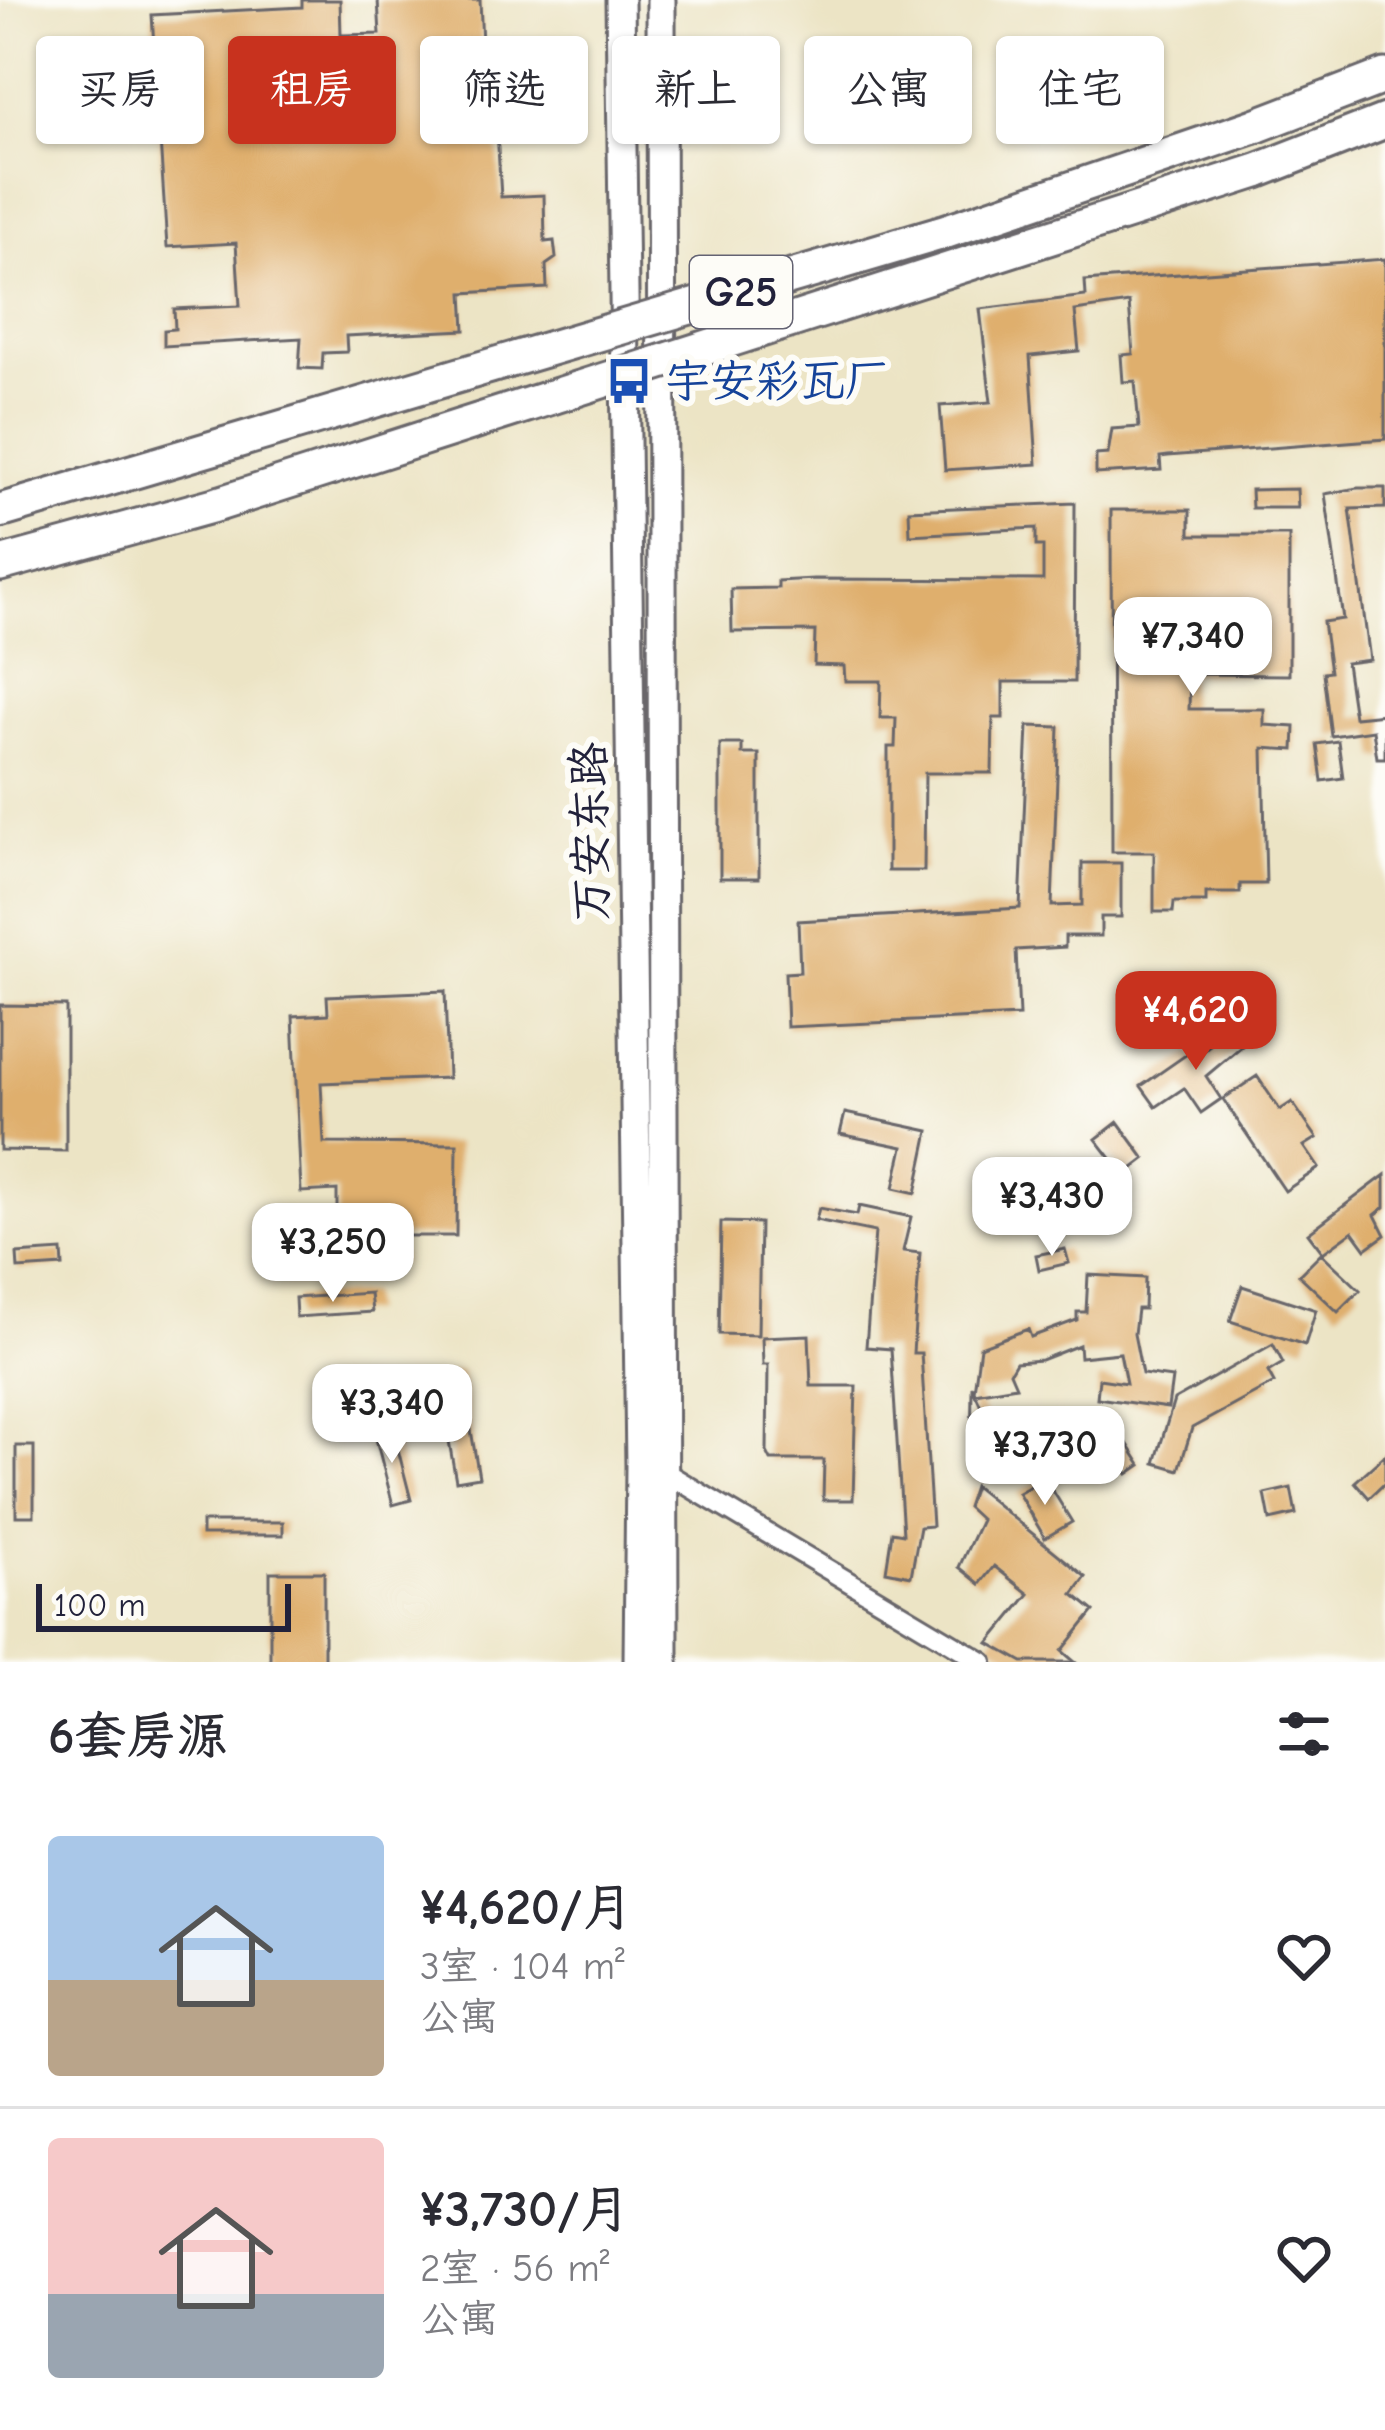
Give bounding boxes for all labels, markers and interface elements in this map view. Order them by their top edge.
chip: 买房 [36,36,204,144]
chip: 租房 [228,36,396,144]
chip: 筛选 [420,36,588,144]
chip: 新上 [612,36,780,144]
chip: 公寓 [804,36,972,144]
chip: 住宅 [996,36,1164,144]
road number: G25 [690,256,792,328]
place label: 宇安彩瓦厂 [665,355,890,407]
bus stop icon: 宇安彩瓦厂 [604,356,654,406]
pin: ¥7,340 [1095,597,1291,699]
text: ¥7,340 [1141,613,1245,658]
street label: 万安东路 [562,742,618,922]
pin: ¥4,620 [1098,971,1294,1073]
text: ¥4,620 [1142,987,1250,1032]
pin: ¥3,430 [954,1157,1150,1259]
text: ¥3,430 [999,1173,1105,1218]
pin: ¥3,250 [235,1203,431,1305]
text: ¥3,250 [279,1219,387,1264]
pin: ¥3,340 [294,1364,490,1466]
text: ¥3,340 [339,1380,445,1425]
pin: ¥3,730 [947,1406,1143,1508]
text: ¥3,730 [993,1422,1097,1467]
scale bar [36,1578,291,1631]
text: 100 m [54,1586,146,1624]
icon: filters [1271,1701,1337,1767]
text: 6套房源 [48,1707,228,1766]
text: ¥4,620/月 [420,1878,633,1937]
icon: home [144,1884,288,2028]
icon: heart [1271,1923,1337,1989]
text: 3室 · 104 m² [420,1944,625,1989]
text: 公寓 [420,1995,498,2040]
text: ¥3,730/月 [420,2180,631,2239]
icon: home [144,2186,288,2330]
icon: heart [1271,2225,1337,2291]
text: 2室 · 56 m² [420,2246,610,2291]
text: 公寓 [420,2297,498,2342]

